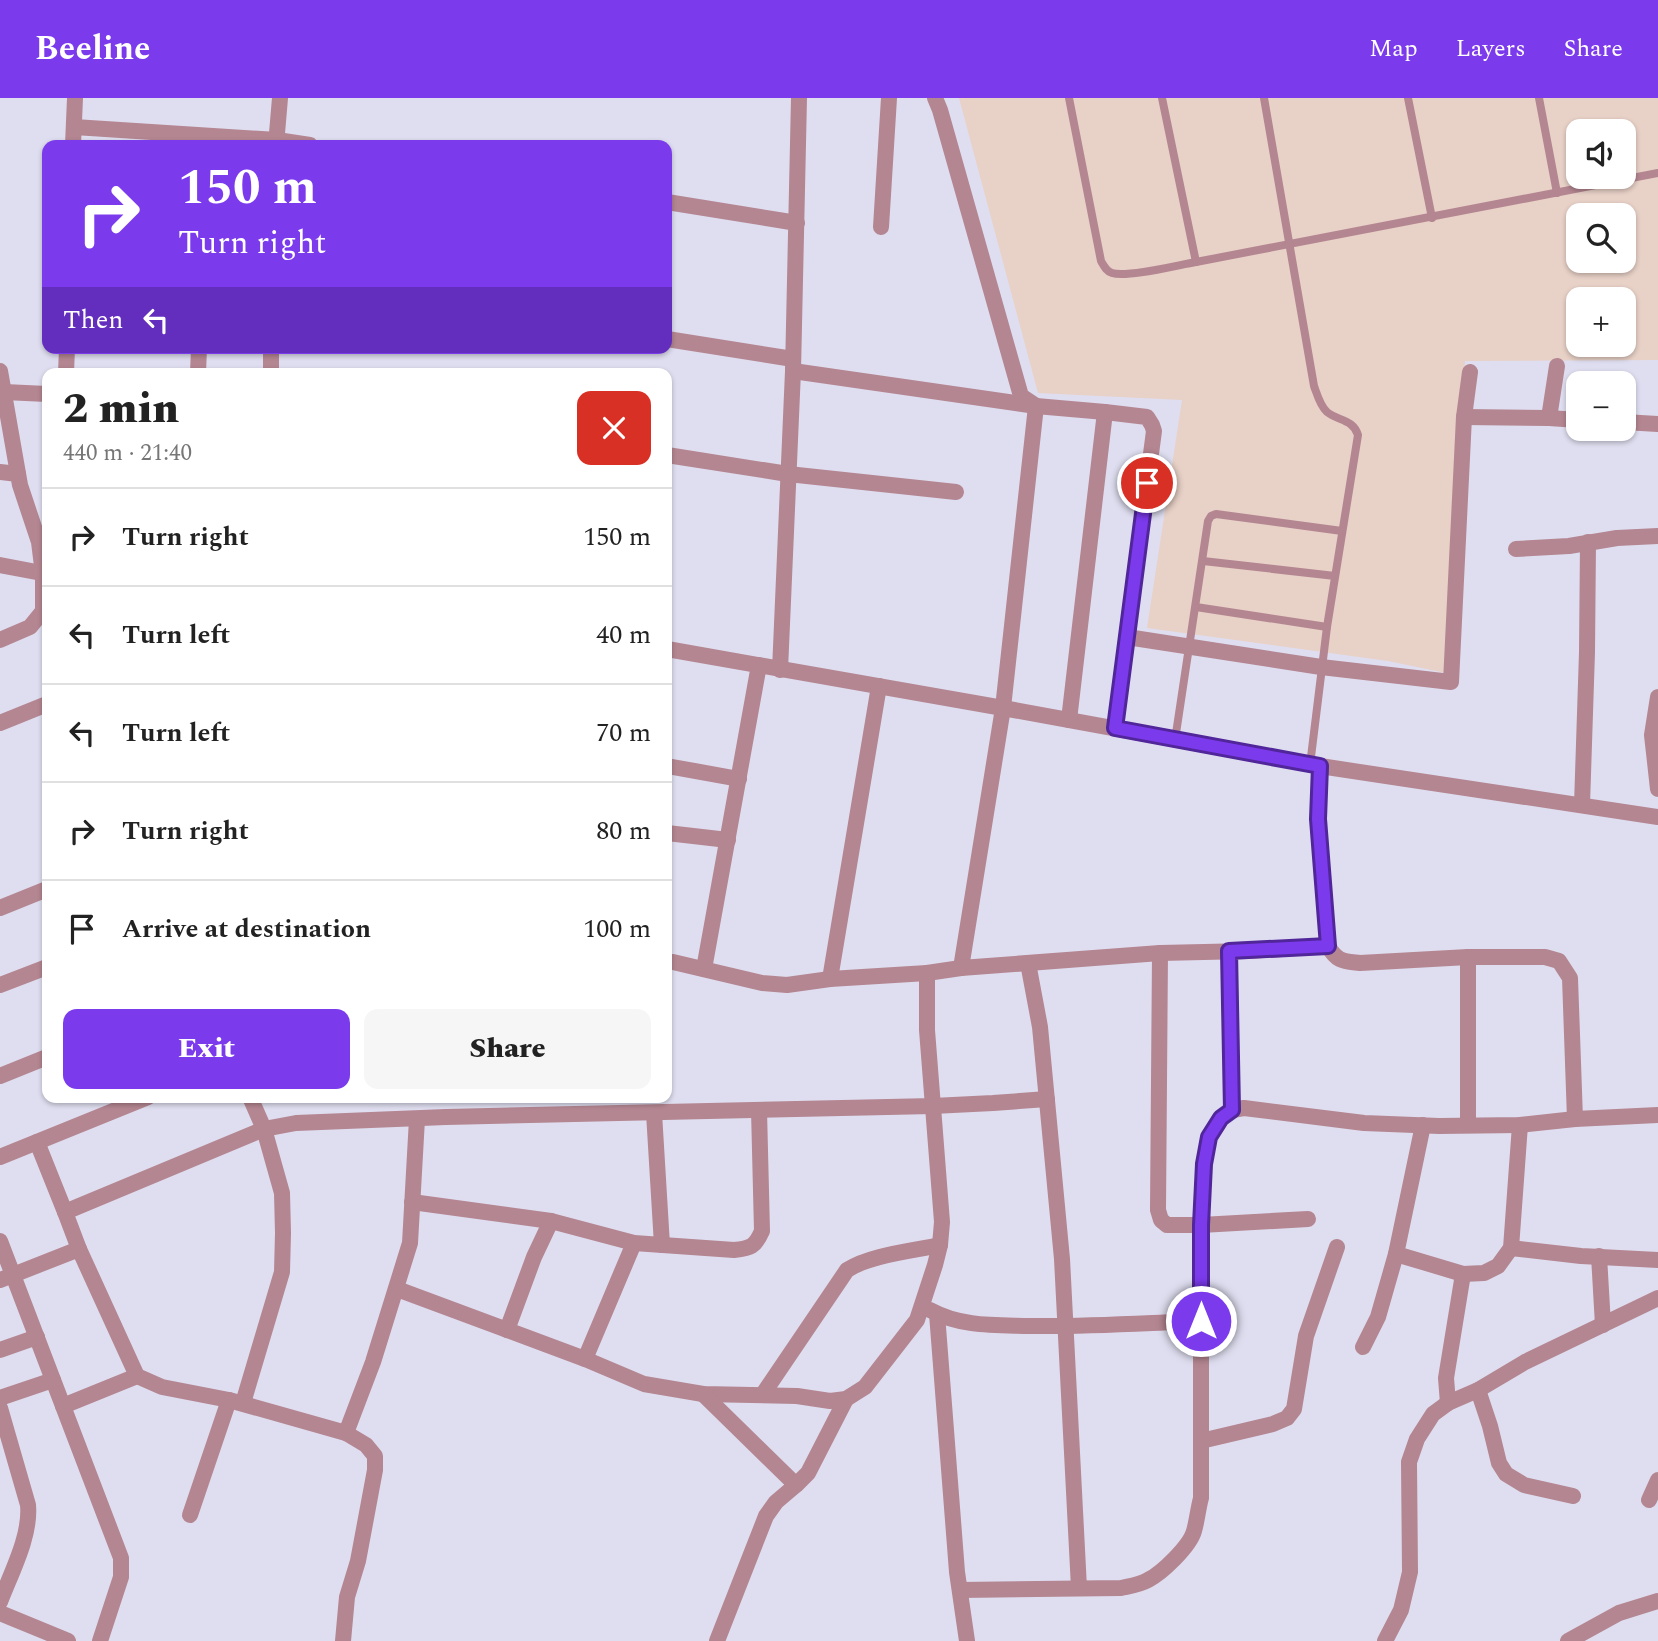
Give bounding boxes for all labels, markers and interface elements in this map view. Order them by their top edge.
text: Beeline [35,24,150,74]
text: Map [1369,31,1418,67]
text: Layers [1456,31,1526,67]
text: Share [1564,31,1623,67]
map controls [1566,119,1636,441]
button: sound [1566,119,1636,189]
text: 150 m [178,151,317,226]
icon: right [63,168,154,259]
button: search [1566,203,1636,273]
text: Turn right [178,219,326,268]
button: + [1566,287,1636,357]
text: Then [63,300,123,340]
icon: left [137,301,175,339]
button: − [1566,371,1636,441]
text: 2 min [63,378,179,441]
button: close [577,391,651,465]
text: 440 m · 21:40 [63,436,192,471]
pin [1117,453,1177,513]
icon: arrive [1128,464,1166,502]
text: Turn right [122,517,249,557]
text: 150 m [583,517,651,557]
icon: right [63,518,101,556]
text: Turn left [122,615,230,655]
text: 40 m [596,615,651,655]
icon: left [63,616,101,654]
text: Turn left [122,713,230,753]
text: 70 m [596,713,651,753]
icon: left [63,714,101,752]
text: Turn right [122,811,249,851]
text: 80 m [596,811,651,851]
icon: right [63,812,101,850]
text: Arrive at destination [122,909,371,949]
text: 100 m [583,909,651,949]
icon: arrive [63,910,101,948]
button: Exit [63,1009,350,1089]
button: Share [364,1009,651,1089]
position arrow [1164,1284,1238,1358]

